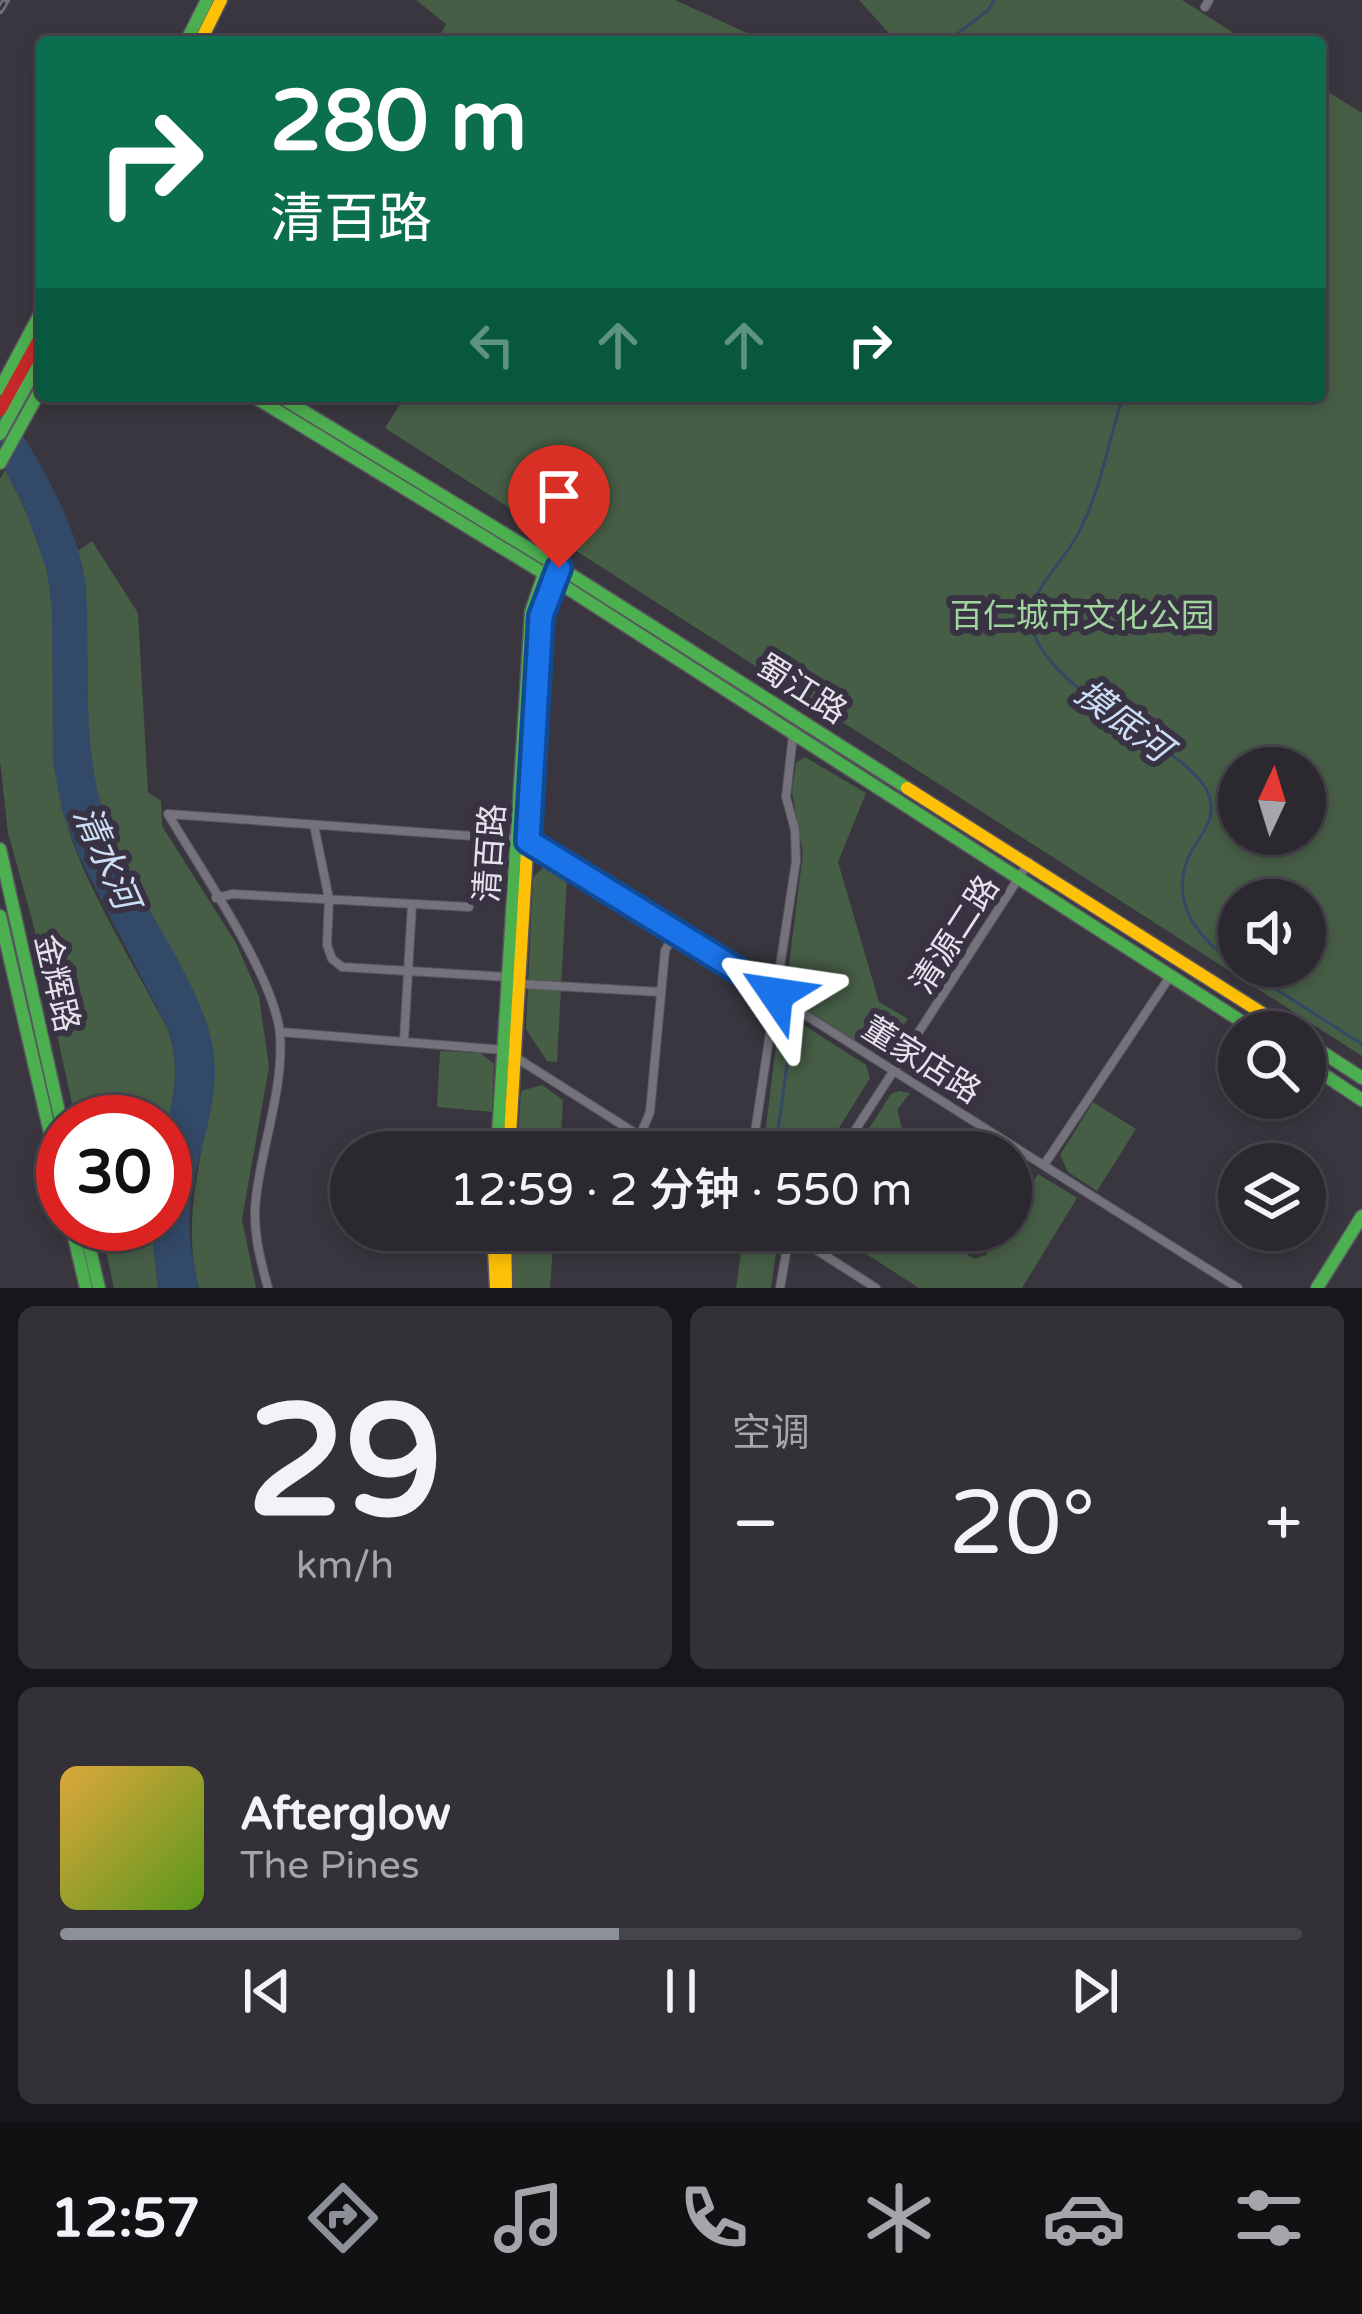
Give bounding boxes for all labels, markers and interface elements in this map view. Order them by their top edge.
text: 280 m [270,72,527,173]
icon: right [72,84,228,240]
text: 清百路 [270,187,432,252]
icon: left [459,312,525,378]
icon: ahead [585,312,651,378]
icon: ahead [711,312,777,378]
icon: right [837,312,903,378]
pin [508,445,610,568]
icon: arrive [526,463,592,529]
park label: 百仁城市文化公园 [950,597,1214,636]
street label: 蜀江路 [749,647,854,732]
water label: 摸底河 [1067,672,1184,774]
north arrow [1218,747,1326,855]
map controls [1218,747,1326,1251]
water label: 清水河 [64,800,150,921]
street label: 清百路 [468,802,513,904]
street label: 清源二路 [903,869,1008,1001]
button: sound [1218,879,1326,987]
street label: 金辉路 [26,931,87,1036]
position arrow [713,931,839,1057]
street label: 董家店路 [855,1009,988,1112]
button: search [1218,1011,1326,1119]
speed limit sign: 30 [36,1095,192,1251]
button: layers [1218,1143,1326,1251]
text: 12:59 · 2 分钟 · 550 m [450,1164,912,1218]
text: 29 [247,1370,443,1558]
text: 空调 [732,1410,810,1457]
text: 20° [948,1470,1095,1579]
text: − [732,1484,779,1564]
text: + [1265,1484,1302,1564]
text: km/h [296,1542,394,1589]
text: Afterglow [240,1788,451,1842]
text: The Pines [240,1842,420,1889]
icon: previous [234,1958,300,2024]
icon: pause [648,1958,714,2024]
icon: next [1062,1958,1128,2024]
icon: directions [301,2176,385,2260]
icon: music [487,2176,571,2260]
icon: phone [672,2176,756,2260]
icon: climate [857,2176,941,2260]
icon: car [1042,2176,1126,2260]
icon: filters [1227,2176,1311,2260]
text: 12:57 [51,2186,200,2251]

